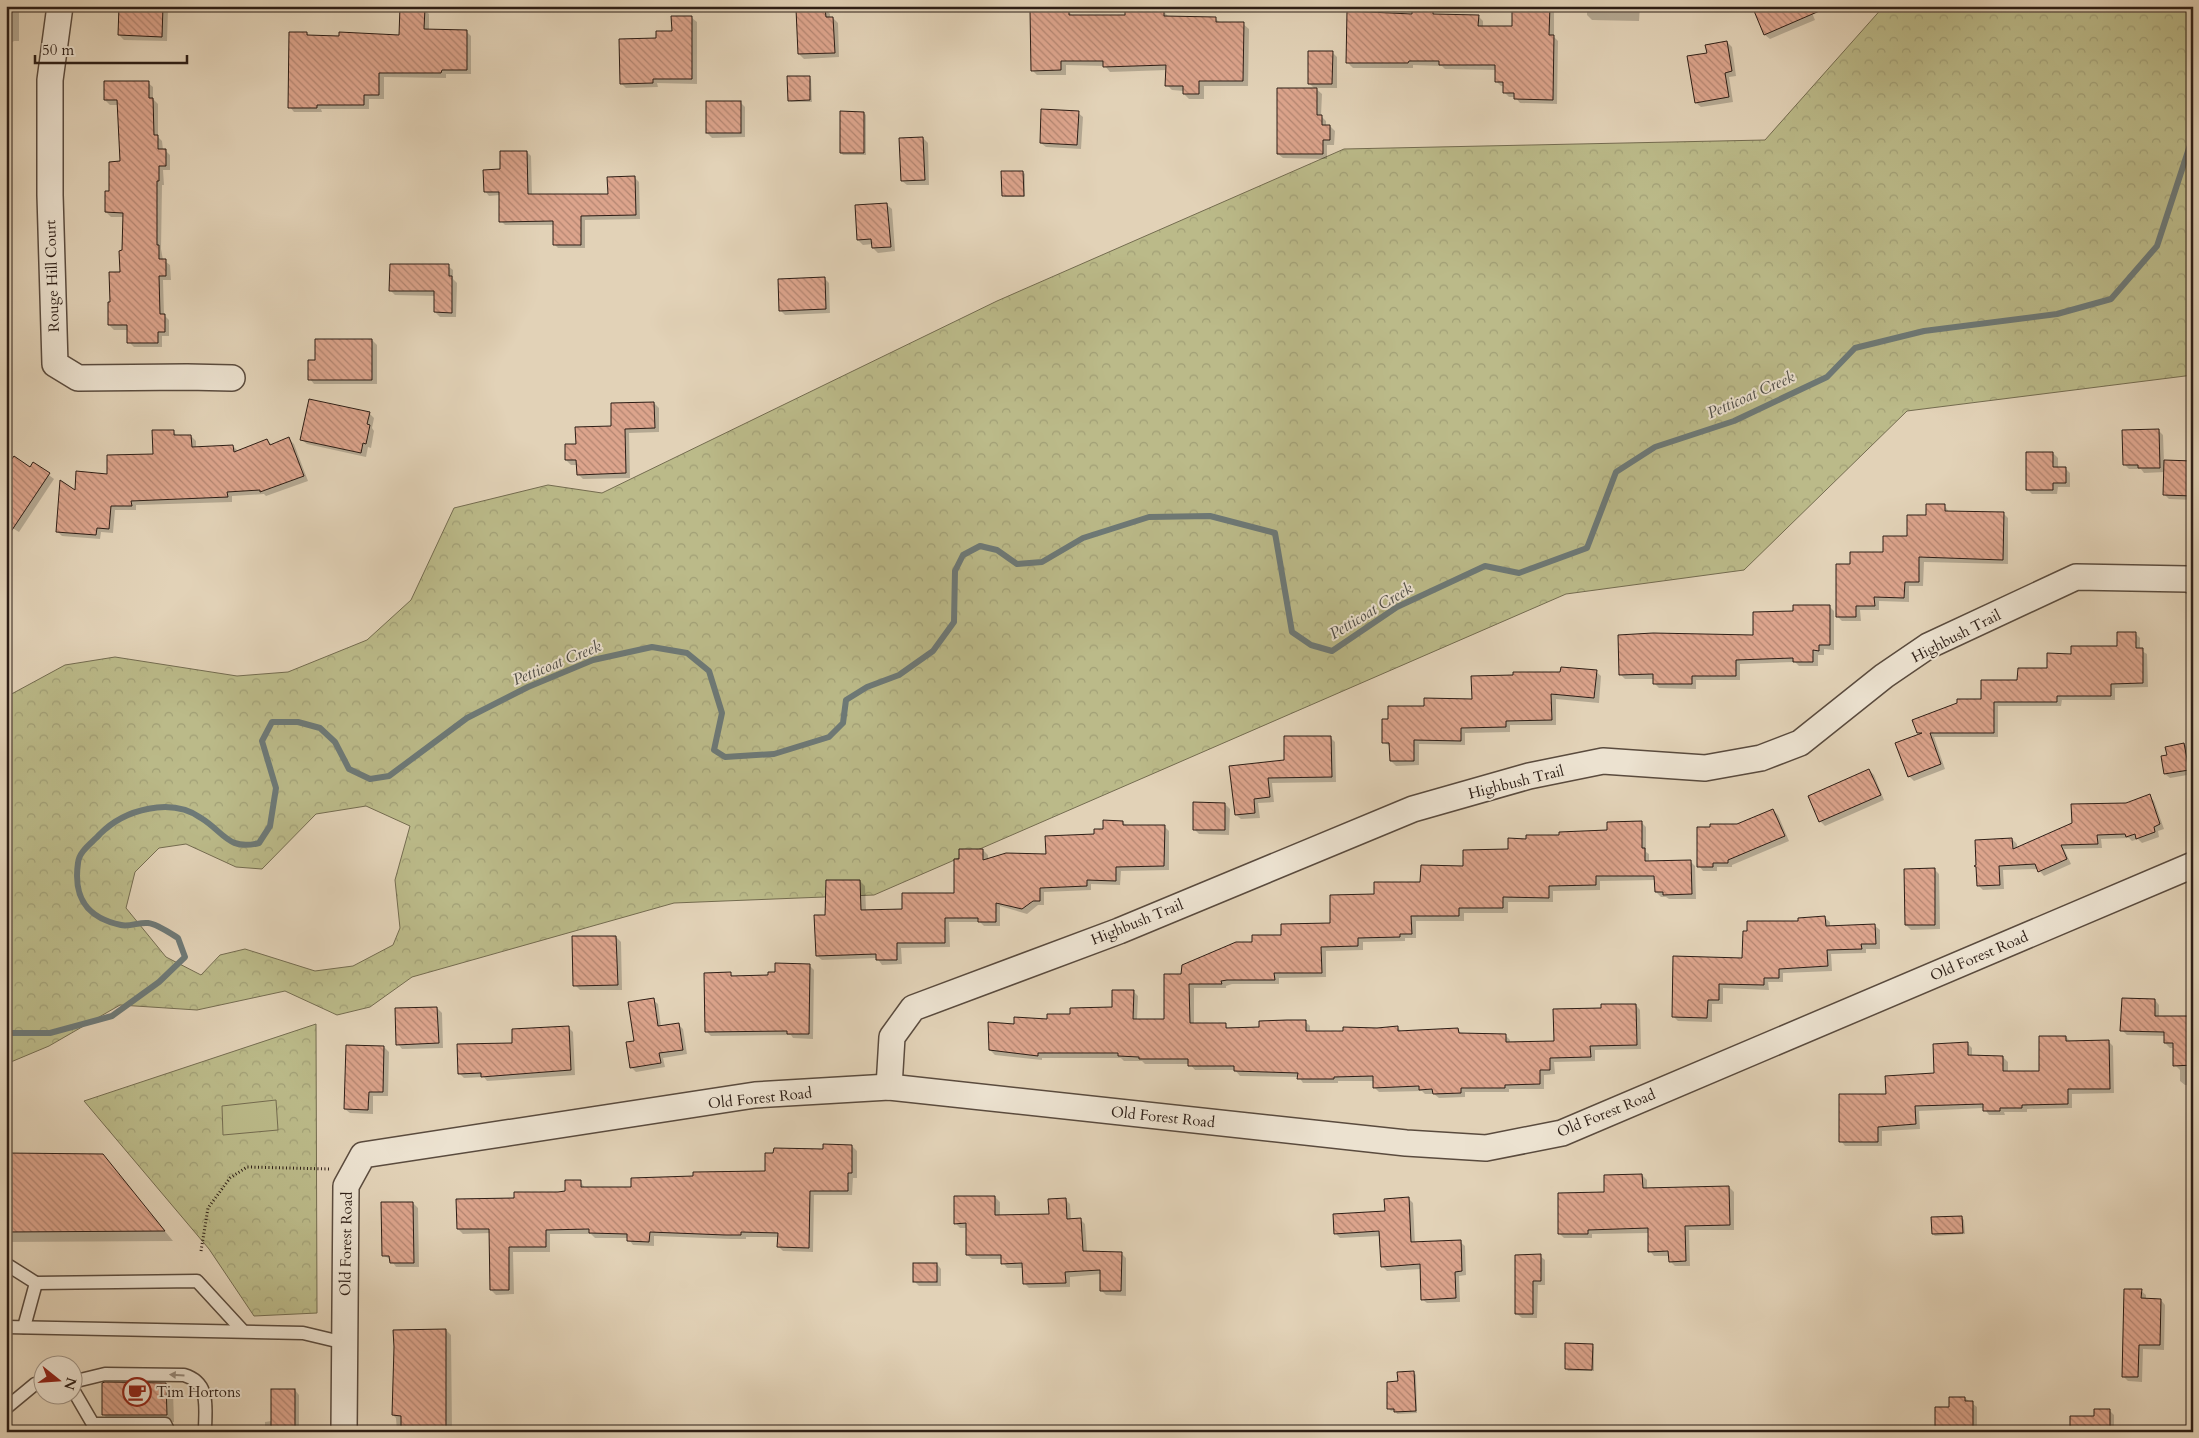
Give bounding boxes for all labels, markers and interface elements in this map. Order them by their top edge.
scale bar [35,32,188,64]
text: 50 m [42,40,74,60]
street label: Rouge Hill Court [40,219,64,333]
water label: Petticoat Creek [1704,366,1798,424]
water label: Petticoat Creek [1325,577,1417,645]
street label: Highbush Trail [1908,605,2004,667]
water label: Petticoat Creek [509,635,605,691]
street label: Highbush Trail [1466,760,1566,804]
street label: Highbush Trail [1088,894,1186,950]
street label: Old Forest Road [1927,926,2031,986]
street label: Old Forest Road [707,1083,813,1113]
street label: Old Forest Road [1554,1084,1658,1142]
street label: Old Forest Road [1110,1102,1216,1132]
street label: Old Forest Road [335,1192,357,1296]
north arrow [32,1356,82,1406]
one-way arrow [169,1371,185,1379]
text: N [59,1375,81,1392]
cafe icon: Tim Hortons [122,1377,152,1407]
place label: Tim Hortons [156,1382,240,1402]

